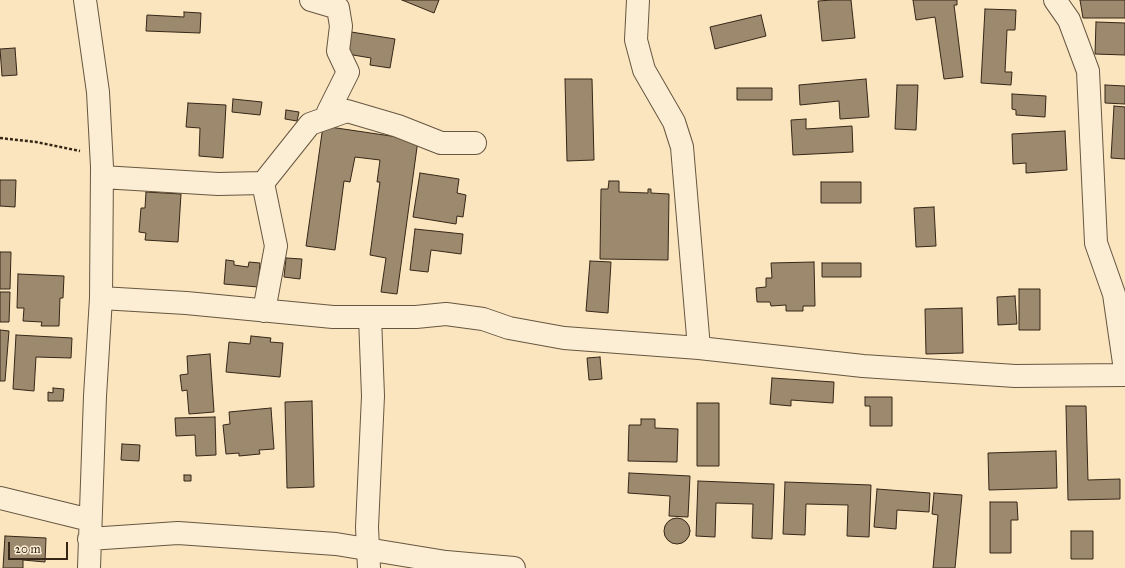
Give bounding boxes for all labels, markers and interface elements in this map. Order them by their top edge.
scale bar [10,534,70,560]
text: 20 m [15,542,41,556]

